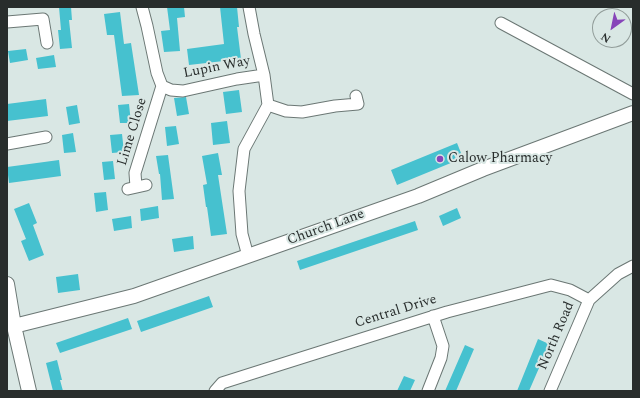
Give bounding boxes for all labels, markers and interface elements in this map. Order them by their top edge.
north arrow [592,8,632,48]
text: N [597,28,614,47]
street label: Lupin Way [182,53,252,83]
street label: Lime Close [115,96,151,168]
place label: Calow Pharmacy [448,151,552,167]
marker: Calow Pharmacy [435,154,445,164]
street label: Church Lane [285,206,367,250]
street label: Central Drive [353,292,439,332]
street label: North Road [535,299,579,373]

